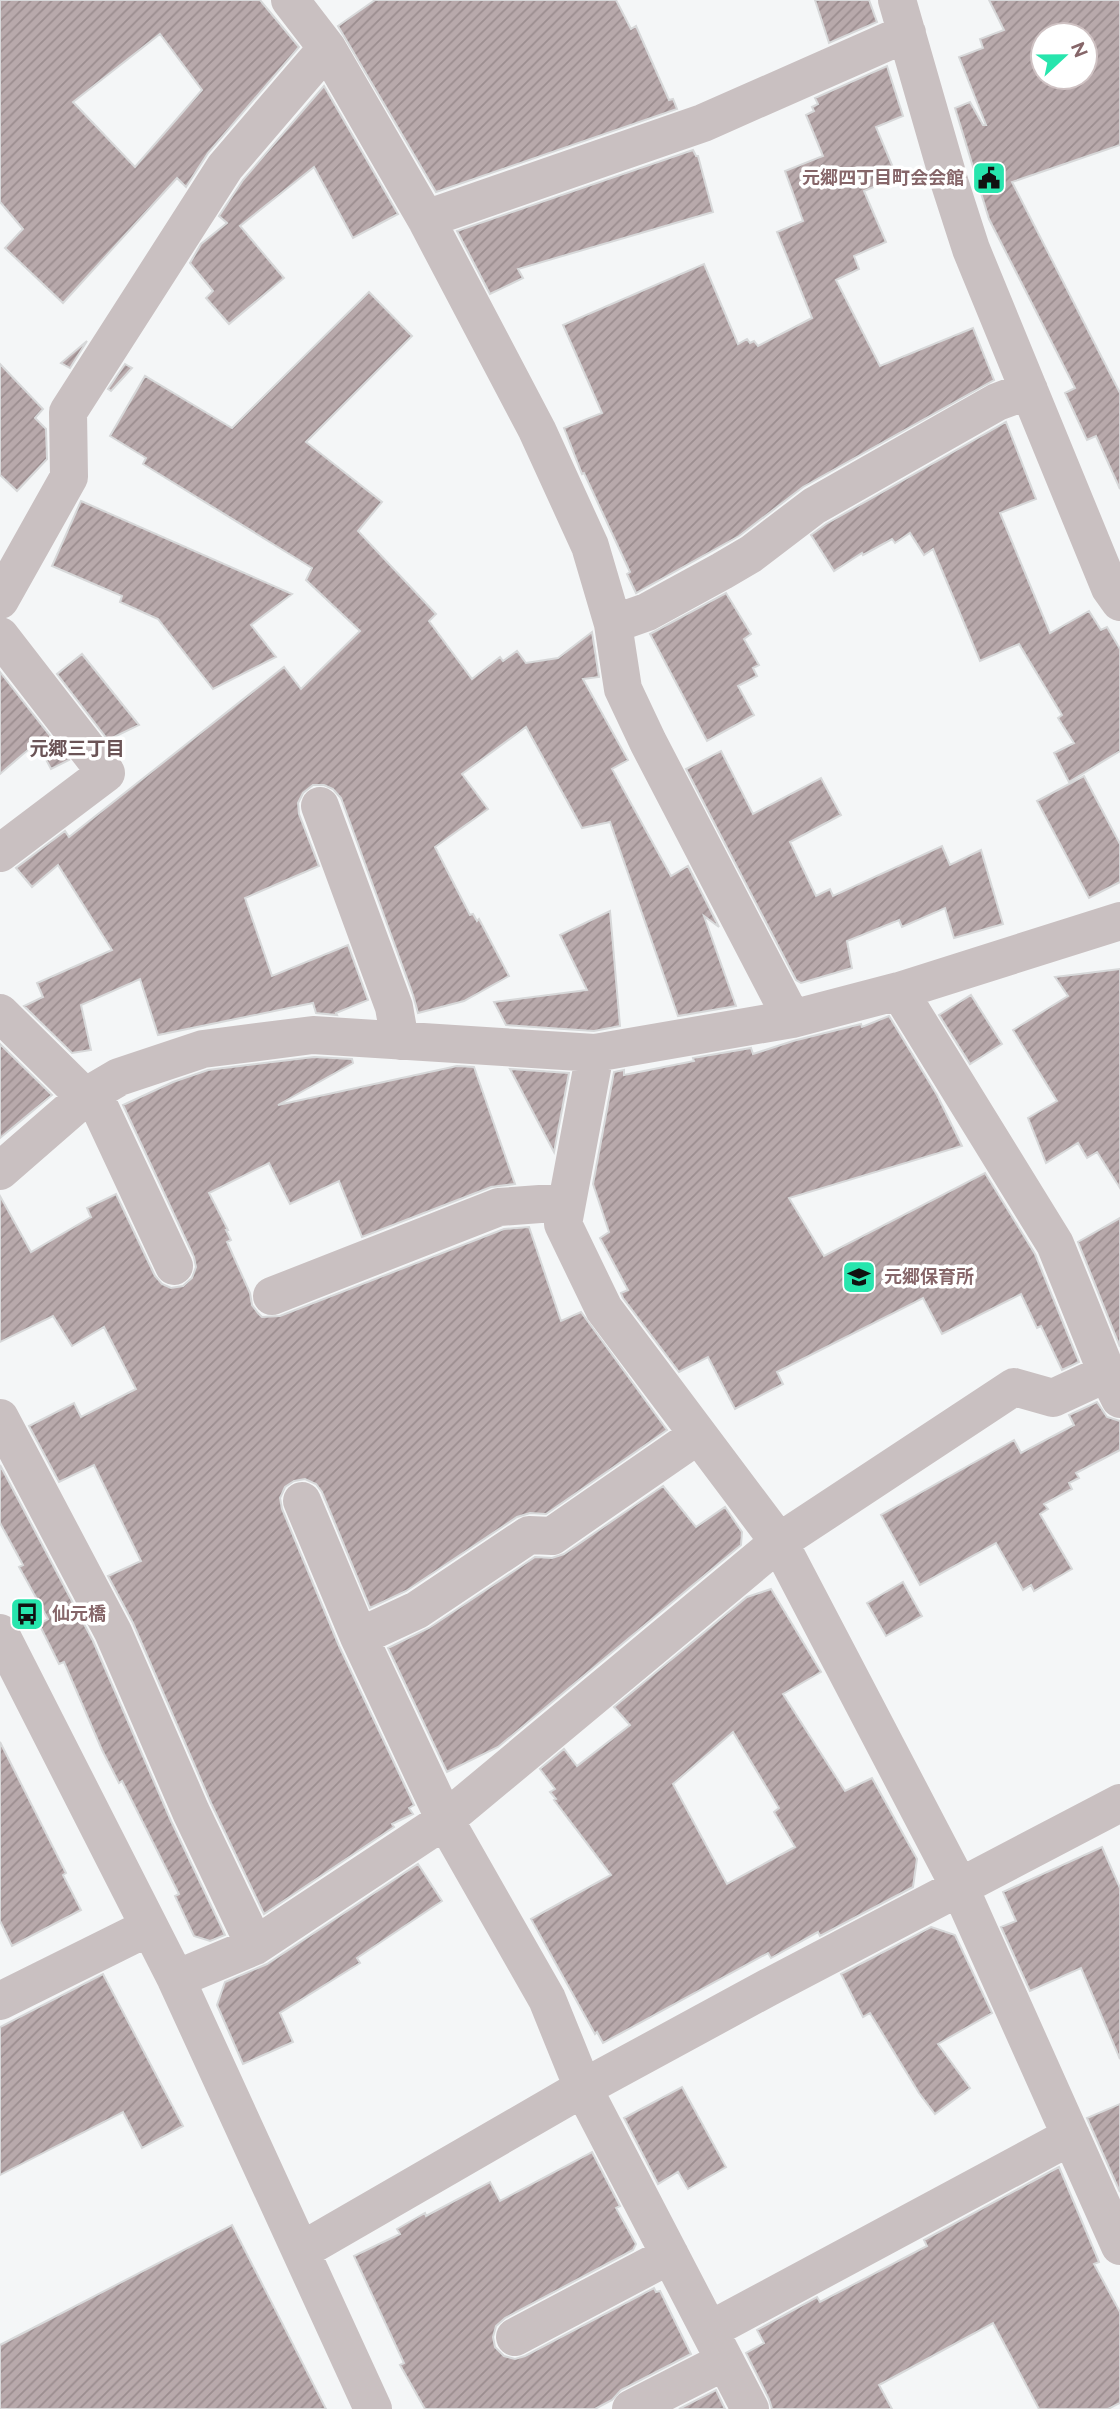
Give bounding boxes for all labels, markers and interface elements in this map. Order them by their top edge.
north arrow [1029,21,1099,91]
text: N [1067,39,1093,60]
public building icon: 元郷四丁目町会会館 [970,159,1008,197]
place label: 元郷四丁目町会会館 [802,167,964,188]
district label: 元郷三丁目 [29,737,125,759]
school or university icon: 元郷保育所 [840,1258,878,1296]
place label: 元郷保育所 [884,1266,974,1287]
bus stop icon: 仙元橋 [8,1595,46,1633]
place label: 仙元橋 [52,1603,106,1624]

